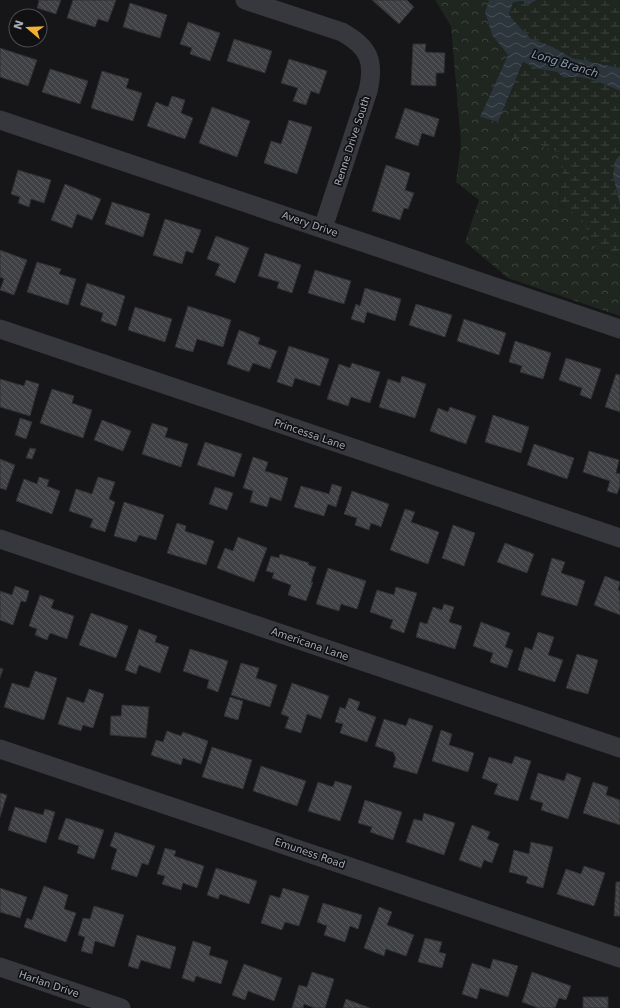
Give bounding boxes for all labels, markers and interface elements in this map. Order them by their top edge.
north arrow [8,8,48,48]
text: N [11,18,27,31]
water label: Long Branch [530,48,600,80]
street label: Renne Drive South [332,95,372,187]
street label: Avery Drive [281,209,339,239]
street label: Princessa Lane [273,417,347,451]
street label: Americana Lane [270,626,350,662]
street label: Emuness Road [273,836,347,870]
street label: Harlan Drive [17,969,81,999]

